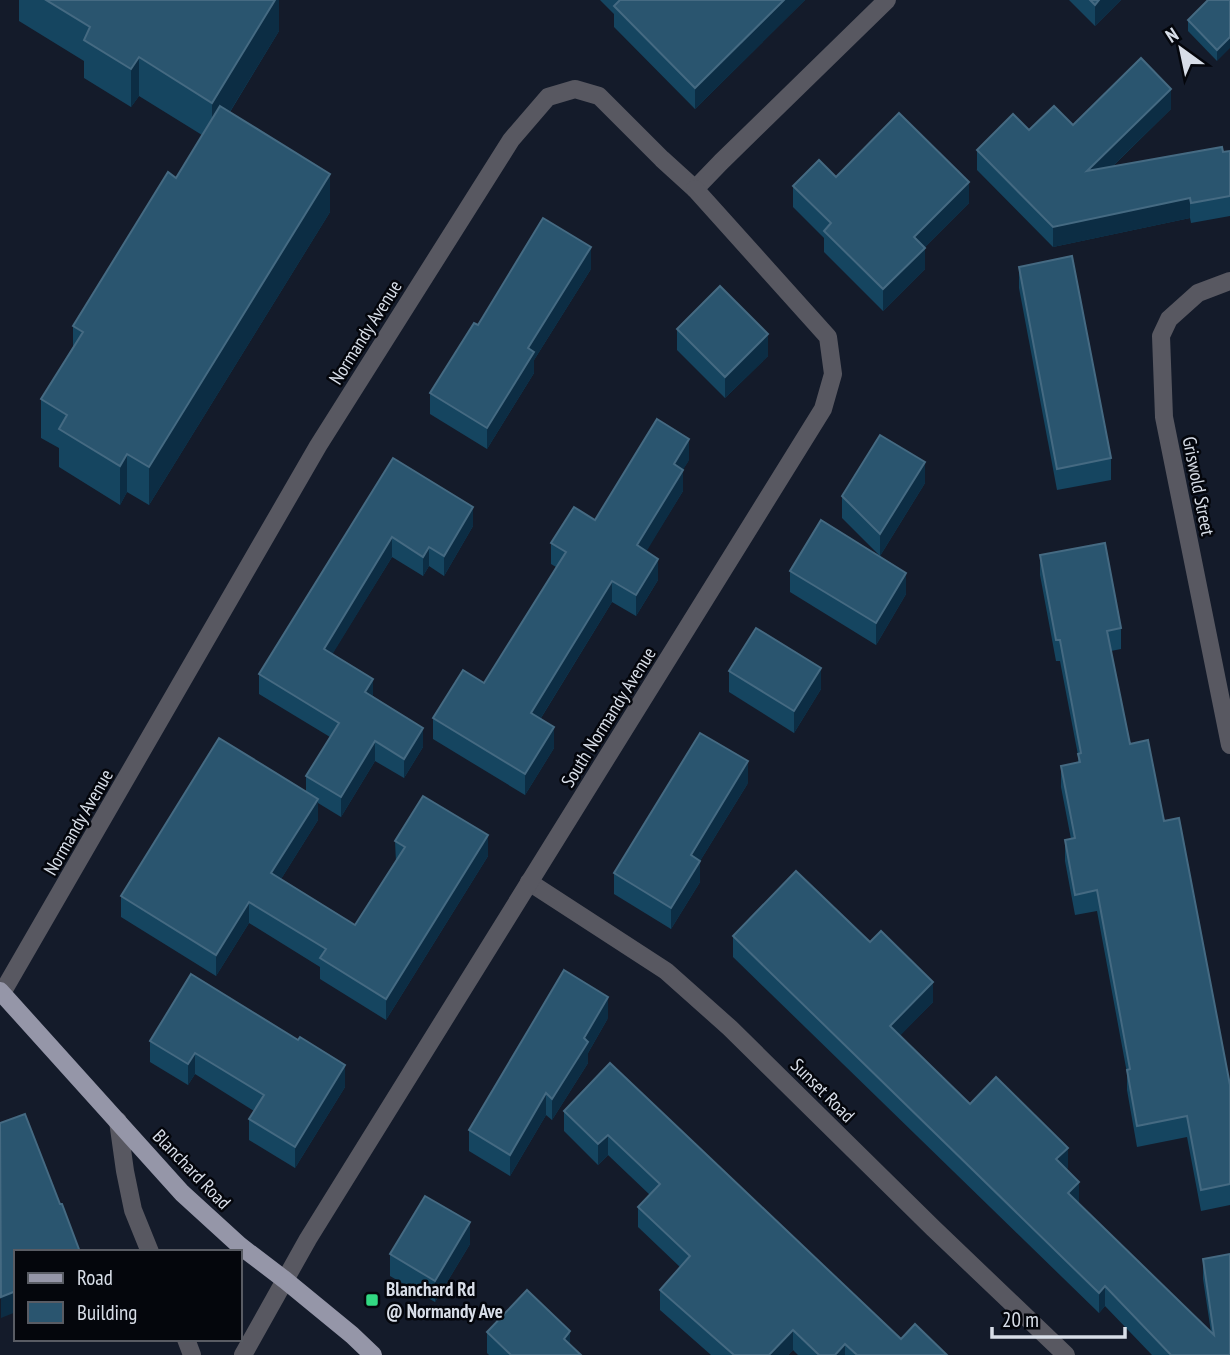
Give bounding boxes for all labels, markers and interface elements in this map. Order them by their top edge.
north arrow [1146,14,1216,84]
text: N [1161,22,1183,48]
street label: Normandy Avenue [323,275,407,389]
street label: Griswold Street [1178,434,1221,538]
street label: South Normandy Avenue [555,642,661,791]
street label: Normandy Avenue [38,765,118,879]
street label: Sunset Road [786,1053,860,1127]
street label: Blanchard Road [148,1124,236,1214]
legend [14,1250,242,1341]
text: Road [77,1264,113,1291]
place label: Blanchard Rd @ Normandy Ave [386,1277,503,1323]
marker: Blanchard Rd @ Normandy Ave [364,1292,380,1308]
scale bar [992,1296,1125,1340]
text: Building [77,1299,137,1326]
text: 20 m [1002,1306,1039,1333]

